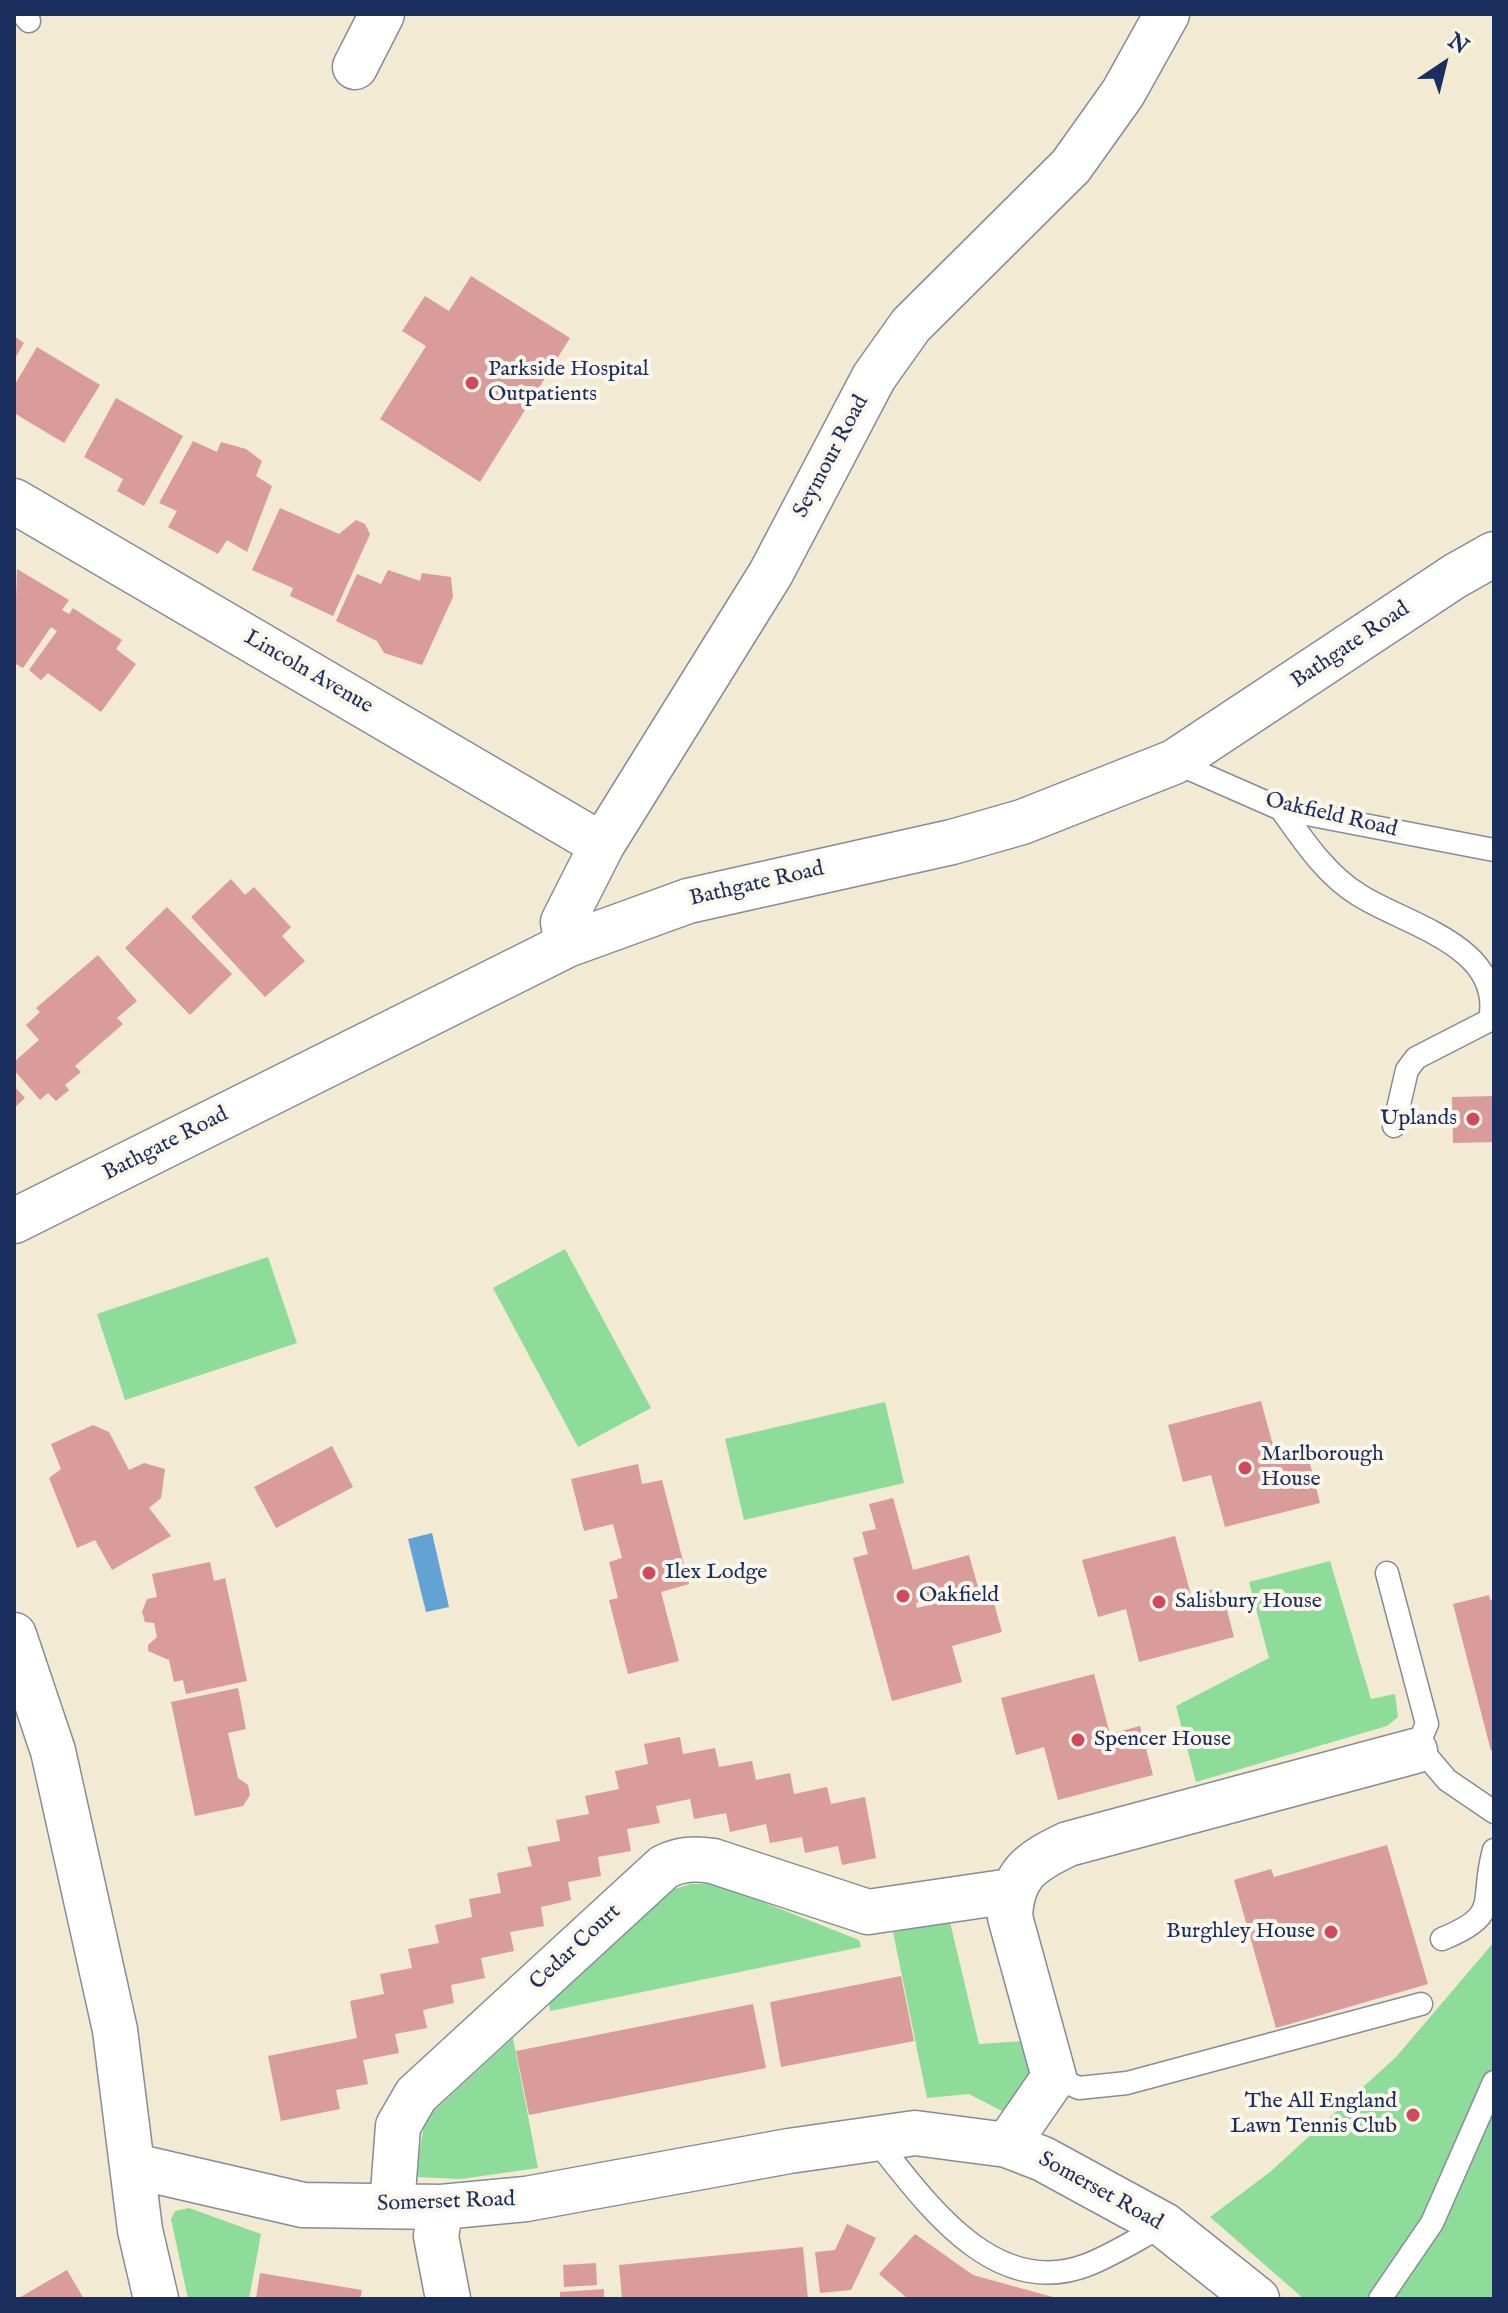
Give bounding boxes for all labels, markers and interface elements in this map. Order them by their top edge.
north arrow [1404,24,1484,104]
text: N [1442,27,1474,61]
place label: Parkside Hospital Outpatients [488,357,649,408]
marker: Parkside Hospital Outpatients [463,374,481,392]
street label: Seymour Road [789,391,875,523]
street label: Bathgate Road [1287,597,1415,695]
street label: Lincoln Avenue [239,626,377,720]
street label: Oakfield Road [1262,788,1400,844]
street label: Bathgate Road [687,857,827,913]
street label: Bathgate Road [99,1102,233,1188]
place label: Uplands [1380,1106,1457,1132]
marker: Uplands [1464,1110,1482,1128]
place label: Marlborough House [1261,1442,1384,1494]
marker: Marlborough House [1236,1459,1254,1477]
place label: Ilex Lodge [665,1560,767,1586]
marker: Ilex Lodge [640,1564,658,1582]
place label: Oakfield [919,1583,999,1609]
marker: Oakfield [894,1587,912,1605]
place label: Salisbury House [1175,1589,1322,1615]
marker: Salisbury House [1150,1593,1168,1611]
place label: Spencer House [1094,1727,1231,1753]
marker: Spencer House [1069,1731,1087,1749]
street label: Cedar Court [525,1899,627,1997]
place label: Burghley House [1166,1919,1315,1945]
marker: Burghley House [1322,1923,1340,1941]
place label: The All England Lawn Tennis Club [1230,2089,1397,2140]
marker: The All England Lawn Tennis Club [1404,2106,1422,2124]
street label: Somerset Road [1033,2147,1167,2237]
street label: Somerset Road [377,2187,515,2219]

